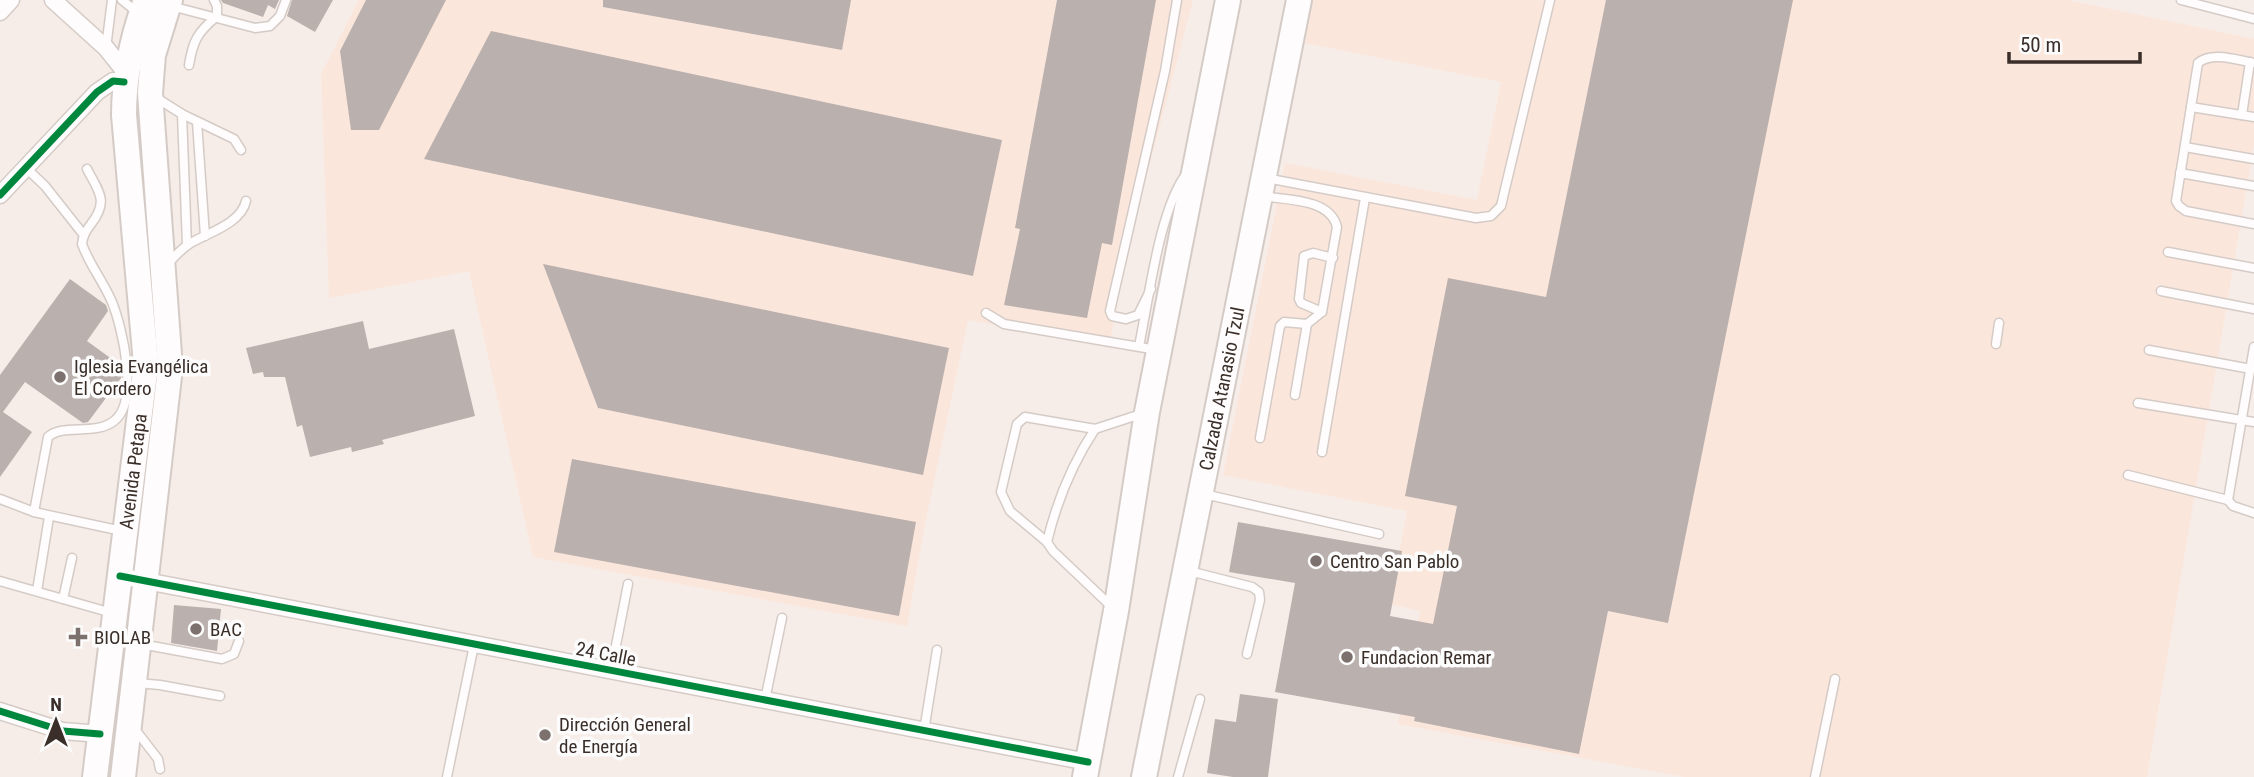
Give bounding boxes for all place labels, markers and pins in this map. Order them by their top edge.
place label: Iglesia Evangélica El Cordero [74,355,208,400]
marker: Iglesia Evangélica El Cordero [52,369,68,385]
place label: Centro San Pablo [1330,550,1459,573]
marker: Centro San Pablo [1308,553,1324,569]
place label: BAC [210,618,242,641]
marker: BAC [188,621,204,637]
place label: BIOLAB [94,626,151,649]
marker: BIOLAB [68,627,88,647]
place label: Fundacion Remar [1361,646,1491,669]
marker: Fundacion Remar [1339,649,1355,665]
place label: Dirección General de Energía [559,713,691,758]
marker: Dirección General de Energía [537,727,553,743]

